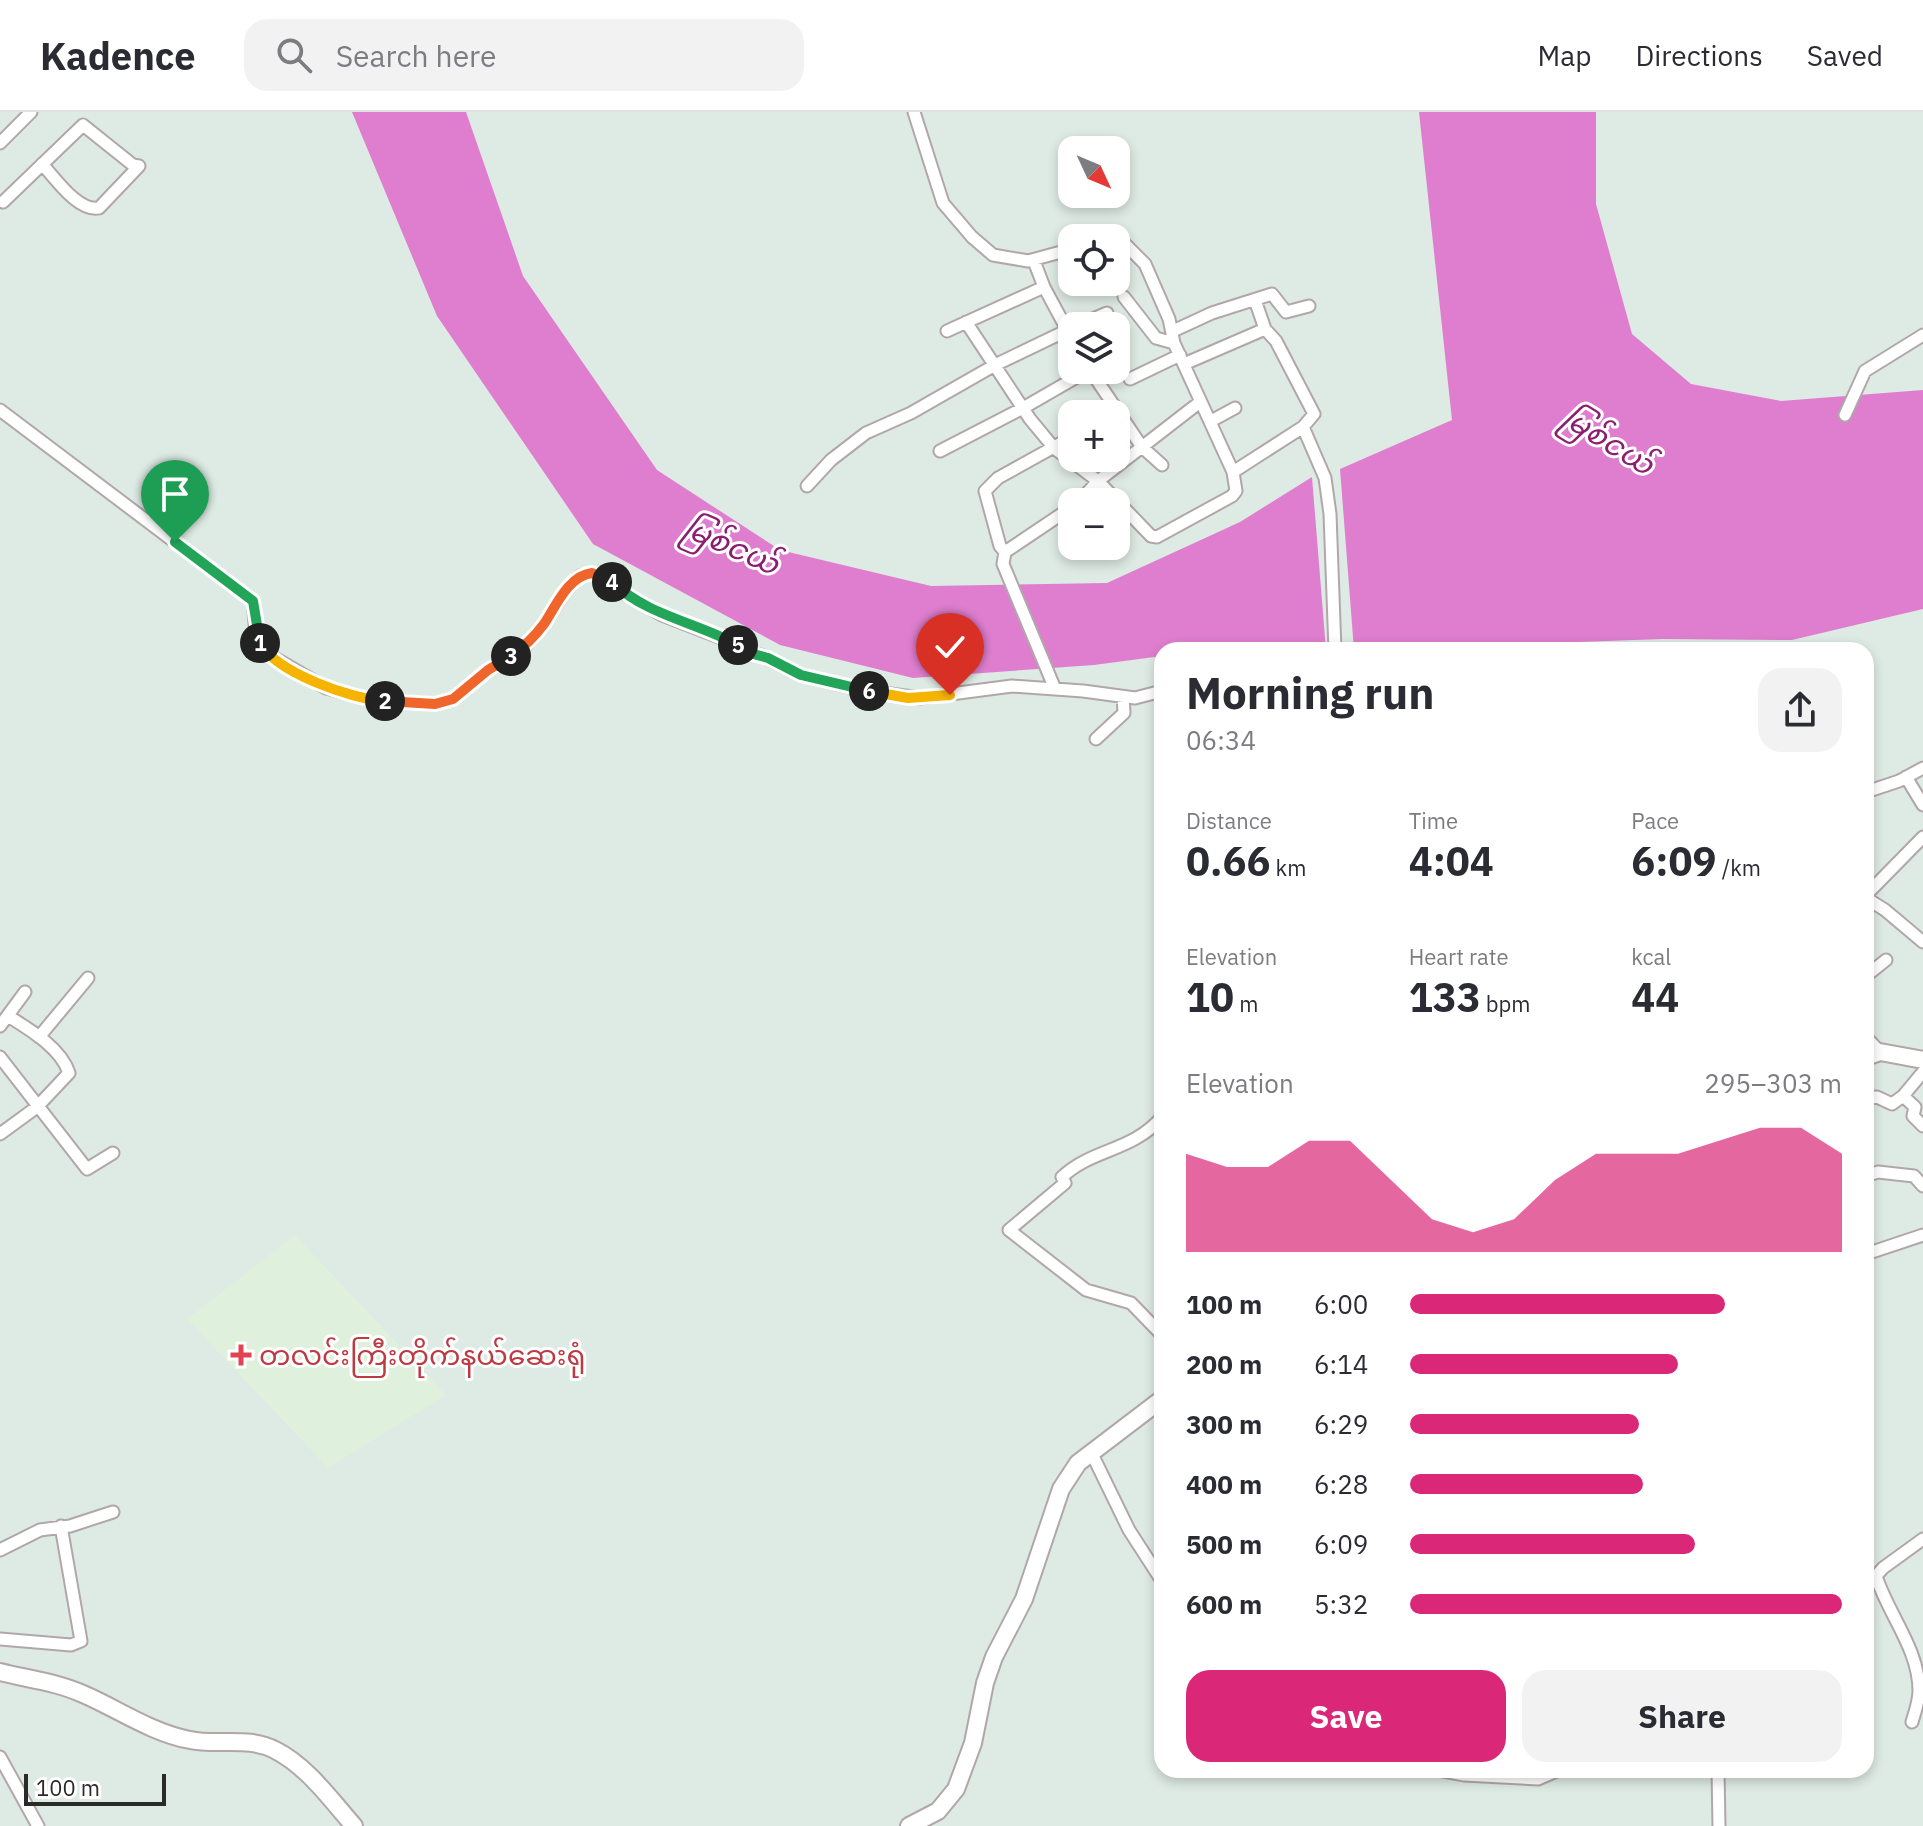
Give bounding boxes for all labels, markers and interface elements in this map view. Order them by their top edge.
search box [244,19,804,91]
text: Kadence [40,31,196,80]
icon: search [272,33,316,77]
text: Search here [336,36,496,75]
text: Map [1537,37,1591,74]
text: Directions [1635,37,1763,74]
text: Saved [1807,37,1883,74]
north arrow [1058,136,1130,208]
map controls [1058,136,1130,560]
button: locate [1058,224,1130,296]
button: layers [1058,312,1130,384]
water label: မြစ်ငယ် [1553,397,1664,489]
button: + [1058,400,1130,472]
pin [141,460,209,542]
icon: arrive [153,472,197,516]
button: − [1058,488,1130,560]
water label: မြစ်ငယ် [675,506,788,590]
pin: 4 [592,562,632,602]
text: 4 [605,567,619,596]
pin [916,613,984,695]
pin: 1 [240,623,280,663]
pin: 5 [718,625,758,665]
icon: check [928,625,972,669]
text: 1 [253,628,267,657]
text: 5 [731,630,745,659]
pin: 3 [491,636,531,676]
text: 3 [504,641,518,670]
text: Morning run [1186,664,1435,721]
button: share [1758,668,1842,752]
pin: 6 [849,671,889,711]
text: 6 [862,676,876,705]
pin: 2 [365,681,405,721]
text: 2 [378,686,392,715]
text: 06:34 [1186,723,1256,757]
text: Distance [1186,806,1272,835]
text: Time [1409,806,1458,835]
text: Pace [1631,806,1679,835]
text: 0.66 [1186,835,1270,887]
text: 4:04 [1409,835,1494,887]
text: 6:09 [1631,835,1717,887]
text: km [1270,853,1306,882]
text: /km [1717,853,1761,882]
text: Elevation [1186,942,1277,971]
text: Heart rate [1409,942,1509,971]
text: kcal [1631,942,1671,971]
text: 10 [1186,971,1234,1023]
text: 133 [1409,971,1481,1023]
text: 44 [1631,971,1679,1023]
text: m [1234,989,1258,1018]
text: bpm [1481,989,1531,1018]
text: Elevation [1186,1066,1294,1100]
text: 295–303 m [1704,1066,1842,1100]
text: 100 m [1186,1287,1262,1321]
text: 6:00 [1314,1287,1368,1321]
place label: တလင်းကြီးတိုက်နယ်ဆေးရုံ [259,1336,585,1378]
marker: တလင်းကြီးတိုက်နယ်ဆေးရုံ [230,1344,252,1366]
text: 200 m [1186,1347,1262,1381]
text: 6:14 [1314,1347,1368,1381]
text: 300 m [1186,1407,1262,1441]
text: 6:29 [1314,1407,1368,1441]
text: 400 m [1186,1467,1262,1501]
text: 6:28 [1314,1467,1368,1501]
text: 500 m [1186,1527,1262,1561]
text: 6:09 [1314,1527,1368,1561]
text: 600 m [1186,1587,1262,1621]
text: 5:32 [1314,1587,1368,1621]
button: Save [1186,1670,1506,1762]
button: Share [1522,1670,1842,1762]
scale bar [24,1770,166,1806]
text: 100 m [36,1773,100,1802]

